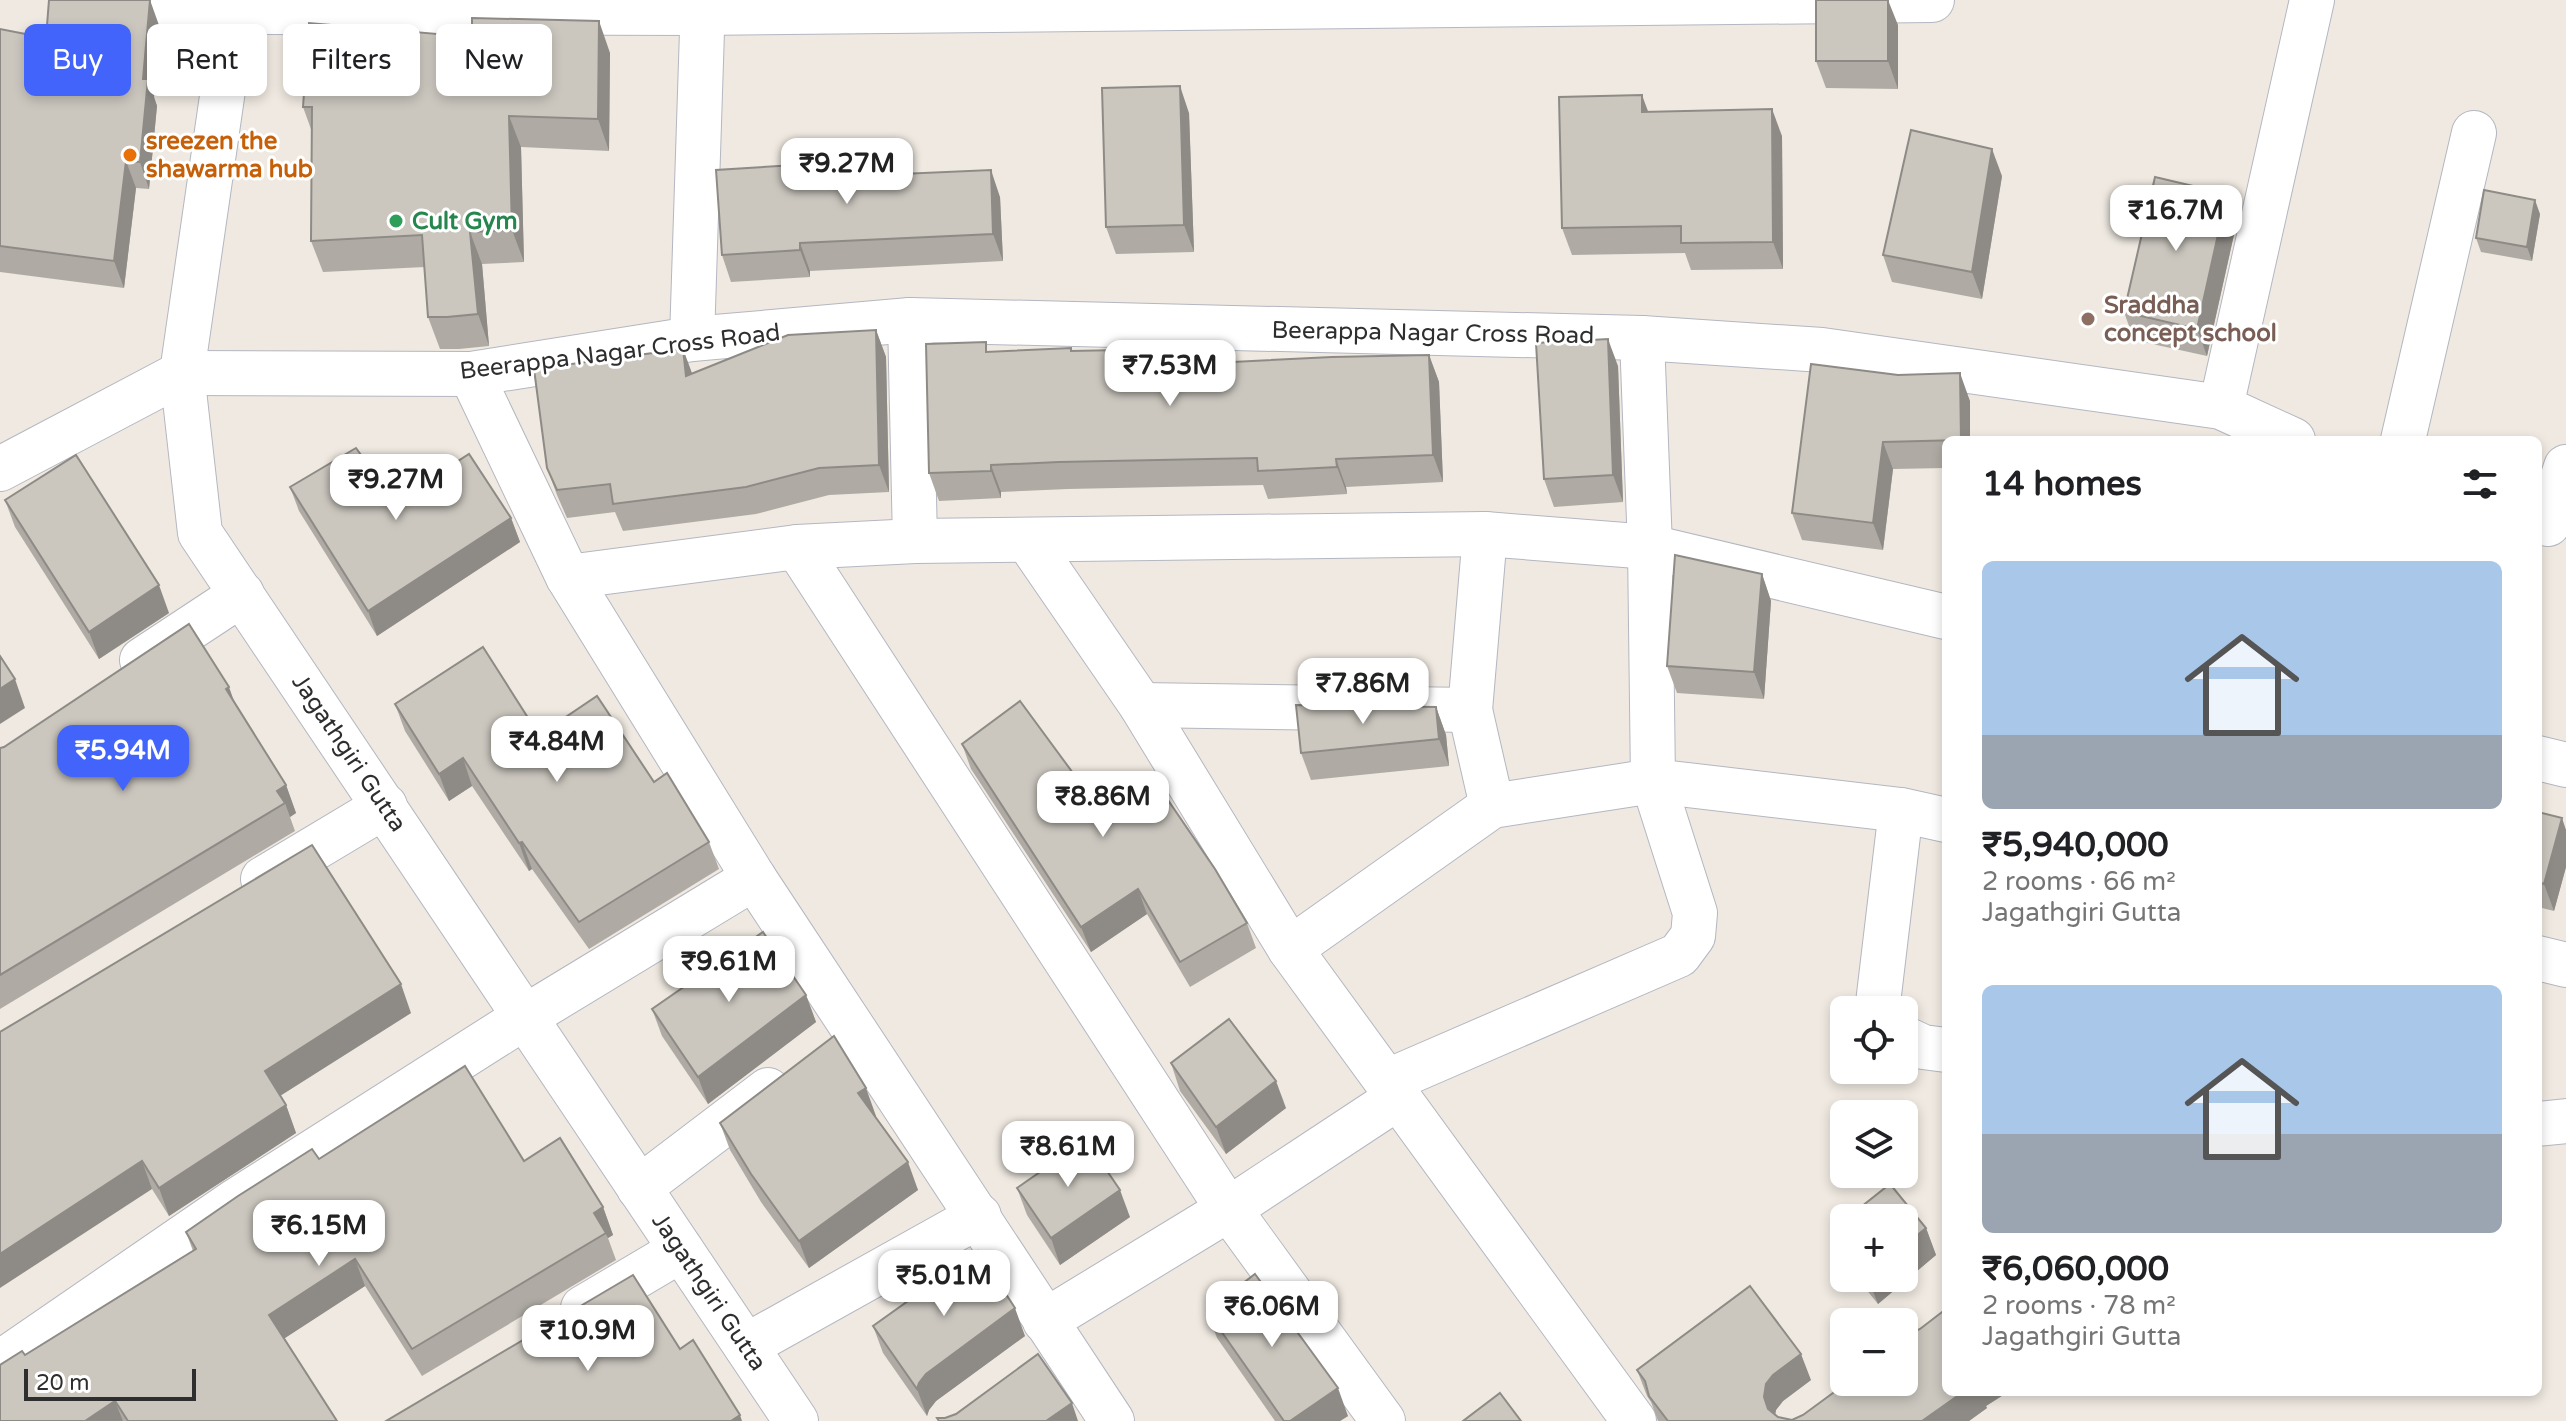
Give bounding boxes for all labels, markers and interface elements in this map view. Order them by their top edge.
chip: Buy [24,24,131,96]
chip: Rent [147,24,267,96]
chip: Filters [283,24,420,96]
chip: New [436,24,552,96]
place label: sreezen the shawarma hub [146,127,313,184]
pin: ₹9.27M [782,138,912,206]
marker: sreezen the shawarma hub [121,146,139,164]
text: ₹9.27M [799,148,895,179]
pin: ₹16.7M [2111,185,2241,253]
text: ₹16.7M [2128,195,2224,226]
place label: Cult Gym [412,207,518,236]
marker: Cult Gym [387,212,405,230]
place label: Sraddha concept school [2104,291,2277,348]
marker: Sraddha concept school [2079,310,2097,328]
street label: Beerappa Nagar Cross Road [1271,316,1595,350]
street label: Beerappa Nagar Cross Road [458,318,782,386]
pin: ₹7.53M [1105,340,1235,408]
text: ₹7.53M [1123,350,1217,381]
pin: ₹9.27M [331,454,461,522]
icon: filters [2458,462,2502,506]
text: ₹9.27M [348,464,444,495]
text: 14 homes [1982,464,2142,505]
icon: home [2170,613,2314,757]
pin: ₹7.86M [1298,658,1428,726]
text: ₹7.86M [1316,668,1410,699]
street label: Jagathgiri Gutta [286,669,412,837]
pin: ₹4.84M [492,716,622,784]
pin: ₹5.94M [58,725,188,793]
text: ₹4.84M [509,726,605,757]
text: ₹5.94M [75,735,171,766]
pin: ₹8.86M [1038,771,1168,839]
text: ₹8.86M [1055,781,1151,812]
text: ₹5,940,000 [1982,825,2169,866]
text: 2 rooms · 66 m² [1982,866,2176,897]
text: Jagathgiri Gutta [1982,897,2181,928]
pin: ₹9.61M [664,936,794,1004]
text: ₹9.61M [681,946,777,977]
map controls [1830,996,1918,1396]
button: locate [1830,996,1918,1084]
icon: home [2170,1037,2314,1181]
button: layers [1830,1100,1918,1188]
pin: ₹8.61M [1003,1121,1133,1189]
text: ₹8.61M [1020,1131,1116,1162]
pin: ₹6.15M [254,1200,384,1268]
button: + [1830,1204,1918,1292]
street label: Jagathgiri Gutta [646,1208,772,1376]
text: ₹6.15M [271,1210,367,1241]
text: ₹6,060,000 [1982,1249,2169,1290]
pin: ₹5.01M [879,1250,1009,1318]
text: ₹5.01M [896,1260,992,1291]
pin: ₹6.06M [1207,1281,1337,1349]
text: 2 rooms · 78 m² [1982,1290,2176,1321]
text: ₹6.06M [1224,1291,1320,1322]
pin: ₹10.9M [523,1305,653,1373]
button: − [1830,1308,1918,1396]
text: ₹10.9M [540,1315,636,1346]
text: Jagathgiri Gutta [1982,1321,2181,1352]
scale bar [24,1365,196,1401]
text: 20 m [36,1370,90,1396]

